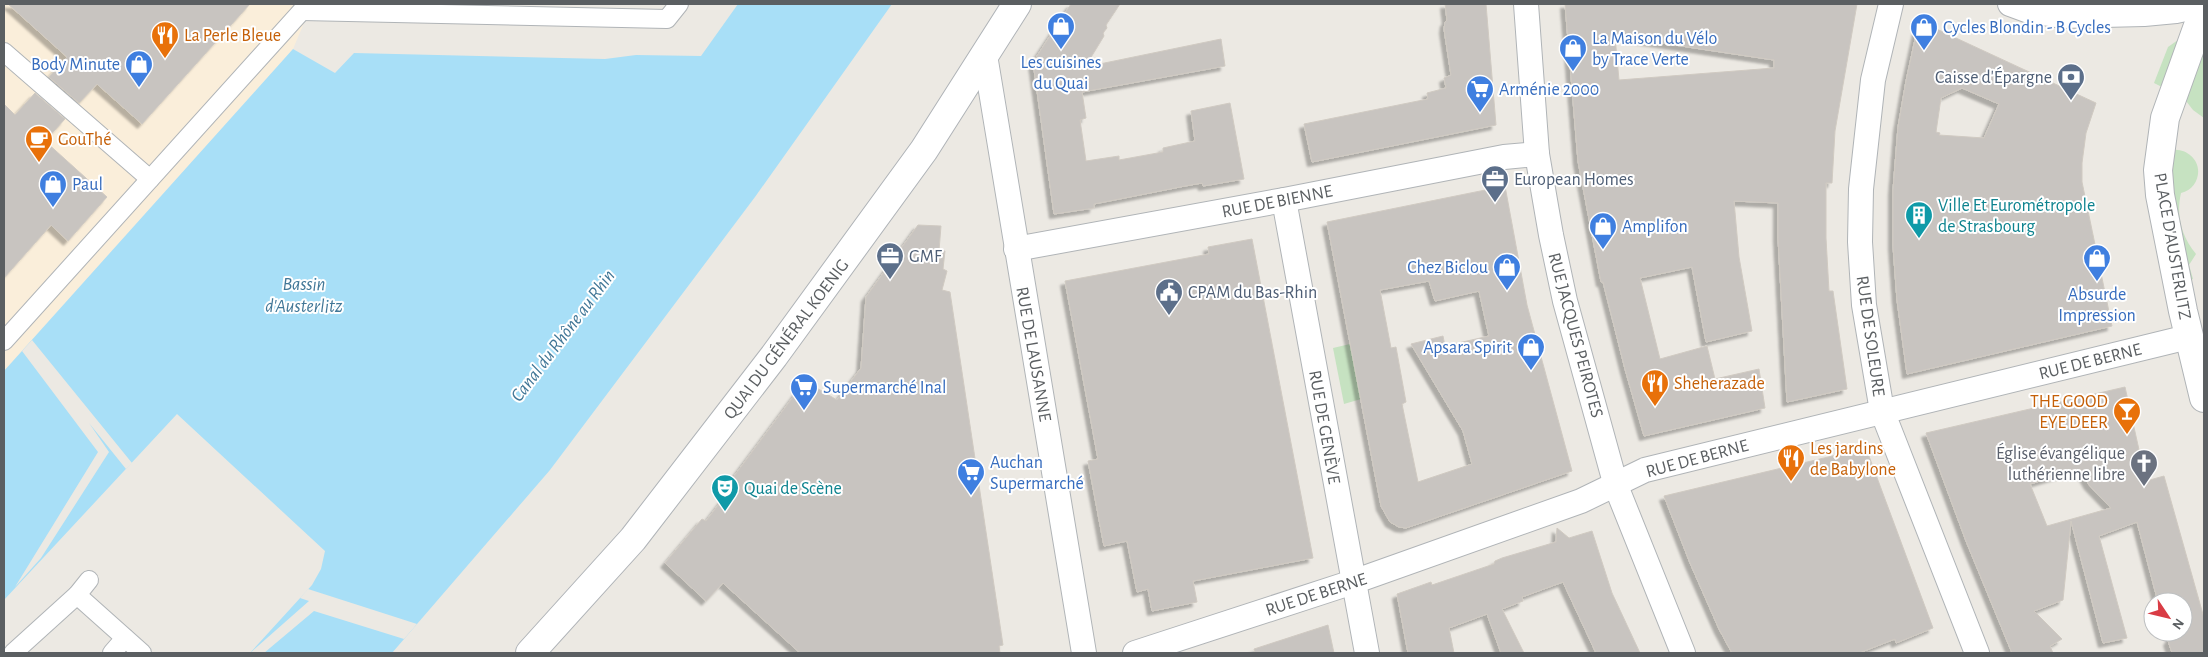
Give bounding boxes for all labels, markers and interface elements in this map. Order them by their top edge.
shop icon: Les cuisines du Quai [1046,11,1076,50]
shop icon: Cycles Blondin - B Cycles [1909,12,1939,51]
place label: Cycles Blondin - B Cycles [1943,19,2111,37]
restaurant icon: La Perle Bleue [150,20,180,59]
place label: La Perle Bleue [184,27,281,45]
place label: La Maison du Vélo by Trace Verte [1592,30,1718,69]
shop icon: La Maison du Vélo by Trace Verte [1558,33,1588,72]
shop icon: Body Minute [124,49,154,88]
place label: Les cuisines du Quai [1021,54,1101,93]
place label: Body Minute [31,56,120,74]
bank icon: Caisse d'Épargne [2056,62,2086,101]
place label: Caisse d'Épargne [1935,66,2052,87]
supermarket icon: Arménie 2000 [1465,74,1495,113]
place label: Arménie 2000 [1499,81,1599,99]
cafe icon: GouThé [24,124,54,163]
place label: GouThé [58,131,111,149]
office icon: European Homes [1480,164,1510,203]
shop icon: Paul [38,169,68,208]
place label: European Homes [1514,171,1634,189]
street label: PLACE D'AUSTERLITZ [2150,171,2194,321]
place label: Paul [72,176,103,194]
street label: RUE DE BIENNE [1220,182,1334,222]
place label: Ville Et Eurométropole de Strasbourg [1938,197,2095,236]
building icon: Ville Et Eurométropole de Strasbourg [1904,200,1934,239]
shop icon: Amplifon [1588,211,1618,250]
place label: Amplifon [1622,218,1688,236]
office icon: GMF [875,241,905,280]
shop icon: Absurde Impression [2082,243,2112,282]
place label: GMF [909,248,942,266]
street label: RUE JACQUES PEIROTES [1544,251,1606,420]
shop icon: Chez Biclou [1492,252,1522,291]
street label: QUAI DU GÉNÉRAL KOENIG [719,255,853,423]
place label: Chez Biclou [1407,259,1488,277]
water label: Canal du Rhône au Rhin [508,266,619,405]
water label: Bassin d'Austerlitz [265,275,343,316]
street label: RUE DE SOLEURE [1853,275,1887,398]
public building icon: CPAM du Bas-Rhin [1154,277,1184,316]
place label: CPAM du Bas-Rhin [1188,284,1317,302]
street label: RUE DE LAUSANNE [1012,285,1054,423]
place label: Absurde Impression [2058,286,2136,325]
shop icon: Apsara Spirit [1516,332,1546,371]
place label: Apsara Spirit [1423,339,1512,357]
street label: RUE DE BERNE [2037,340,2144,383]
street label: RUE DE GENÈVE [1305,368,1346,486]
restaurant icon: Sheherazade [1640,368,1670,407]
supermarket icon: Supermarché Inal [789,372,819,411]
place label: Sheherazade [1674,375,1765,393]
place label: Supermarché Inal [823,379,947,397]
place label: THE GOOD EYE DEER [2030,393,2108,432]
bar icon: THE GOOD EYE DEER [2112,396,2142,435]
street label: RUE DE BERNE [1644,437,1751,481]
place label: Les jardins de Babylone [1810,440,1896,479]
place label: Église évangélique luthérienne libre [1996,442,2125,484]
restaurant icon: Les jardins de Babylone [1776,443,1806,482]
church icon: Église évangélique luthérienne libre [2129,448,2159,487]
place label: Auchan Supermarché [990,454,1084,493]
supermarket icon: Auchan Supermarché [956,457,986,496]
theatre icon: Quai de Scène [710,473,740,512]
place label: Quai de Scène [744,480,842,498]
street label: RUE DE BERNE [1264,570,1369,620]
north arrow [2143,592,2193,642]
text: N [2169,616,2186,632]

